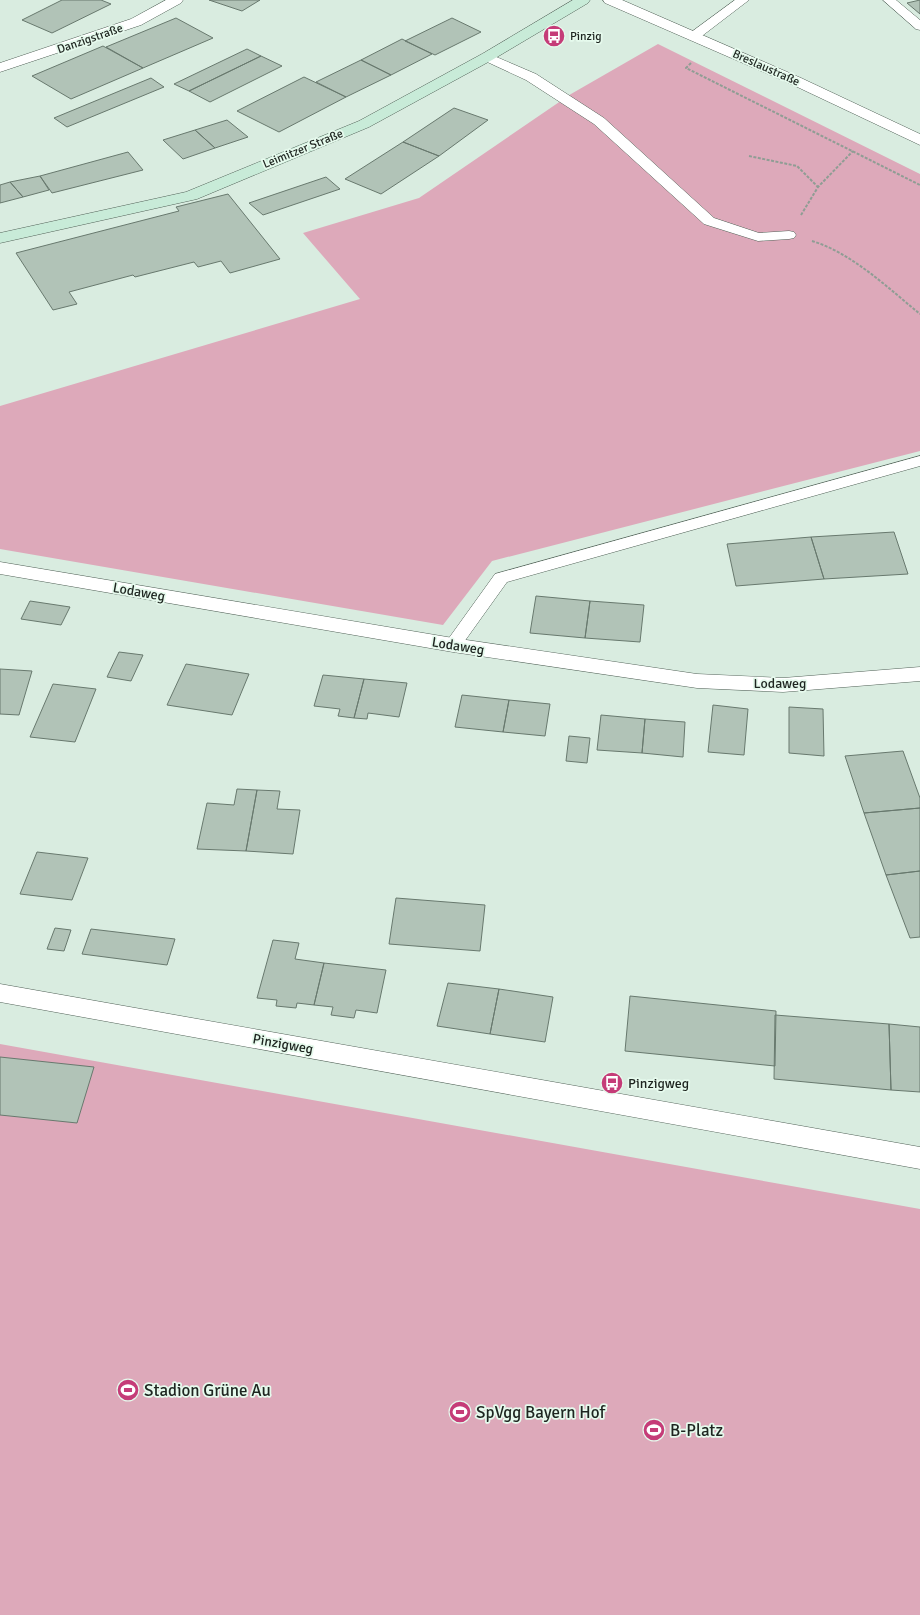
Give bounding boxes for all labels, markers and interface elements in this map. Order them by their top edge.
street label: Danzigstraße [55,21,125,57]
bus stop icon: Pinzig [541,23,567,49]
place label: Pinzig [570,29,602,44]
street label: Breslaustraße [730,46,802,90]
street label: Leimitzer Straße [261,126,345,172]
street label: Lodaweg [111,579,167,605]
street label: Lodaweg [431,633,485,659]
street label: Lodaweg [754,675,806,692]
street label: Pinzigweg [251,1030,315,1058]
bus stop icon: Pinzigweg [599,1070,625,1096]
place label: Pinzigweg [628,1075,689,1092]
sports icon: Stadion Grüne Au [115,1377,141,1403]
place label: Stadion Grüne Au [144,1380,271,1401]
sports icon: SpVgg Bayern Hof [447,1399,473,1425]
place label: SpVgg Bayern Hof [476,1402,606,1423]
sports icon: B-Platz [641,1417,667,1443]
place label: B-Platz [670,1420,724,1441]

